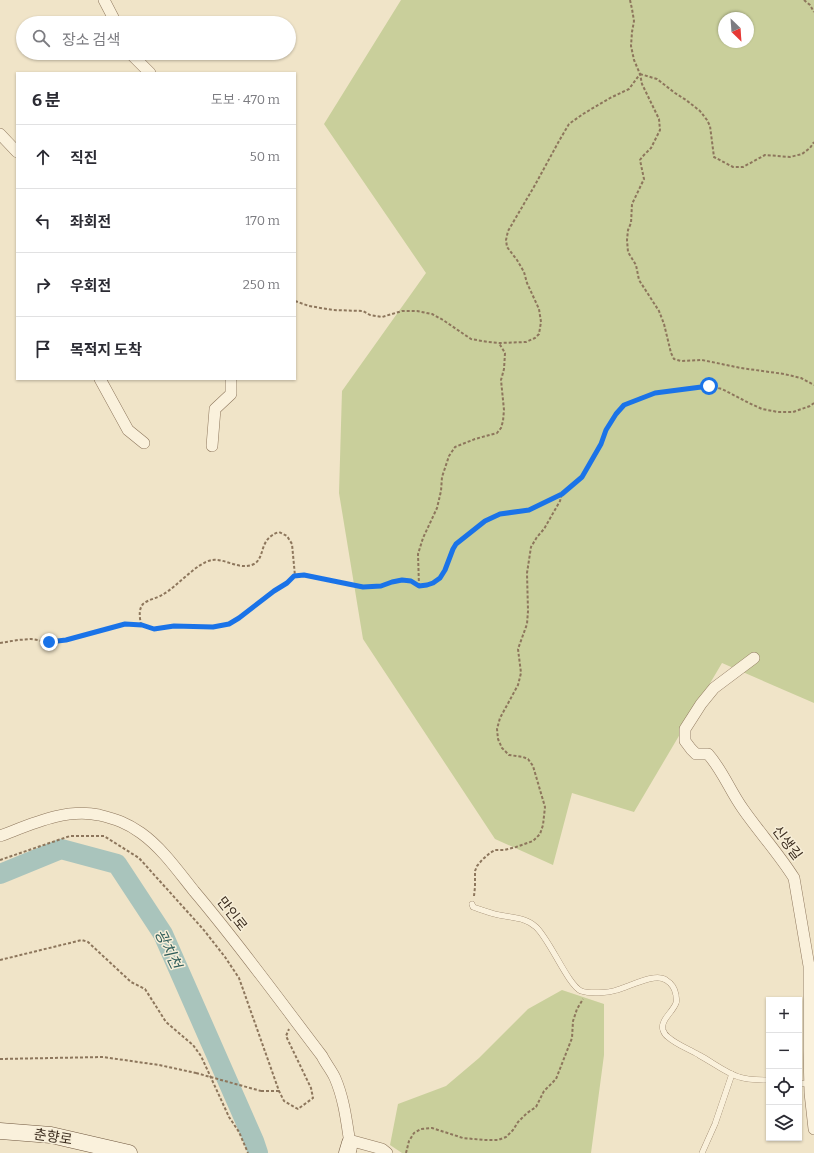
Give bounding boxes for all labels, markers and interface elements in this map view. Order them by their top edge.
north arrow [718,12,754,48]
search box [16,16,296,60]
icon: search [30,27,52,49]
text: 장소 검색 [62,31,120,49]
text: 6 분 [32,90,61,111]
text: 도보 · 470 m [211,92,280,107]
icon: ahead [32,146,54,168]
text: 직진 [70,149,98,167]
text: 50 m [250,149,280,164]
icon: left [32,210,54,232]
text: 좌회전 [70,213,111,231]
text: 170 m [245,213,280,228]
icon: right [32,274,54,296]
text: 우회전 [70,277,111,295]
text: 250 m [243,277,280,292]
icon: arrive [32,338,54,360]
text: 목적지 도착 [70,341,142,359]
route start [700,377,718,395]
route end [40,633,58,651]
street label: 신생길 [769,822,805,864]
street label: 만인로 [213,894,251,935]
water label: 광치천 [151,926,186,974]
map controls [766,997,802,1141]
button: + [766,997,802,1033]
button: − [766,1033,802,1069]
button: locate [766,1069,802,1105]
button: layers [766,1105,802,1141]
street label: 춘향로 [33,1126,74,1148]

